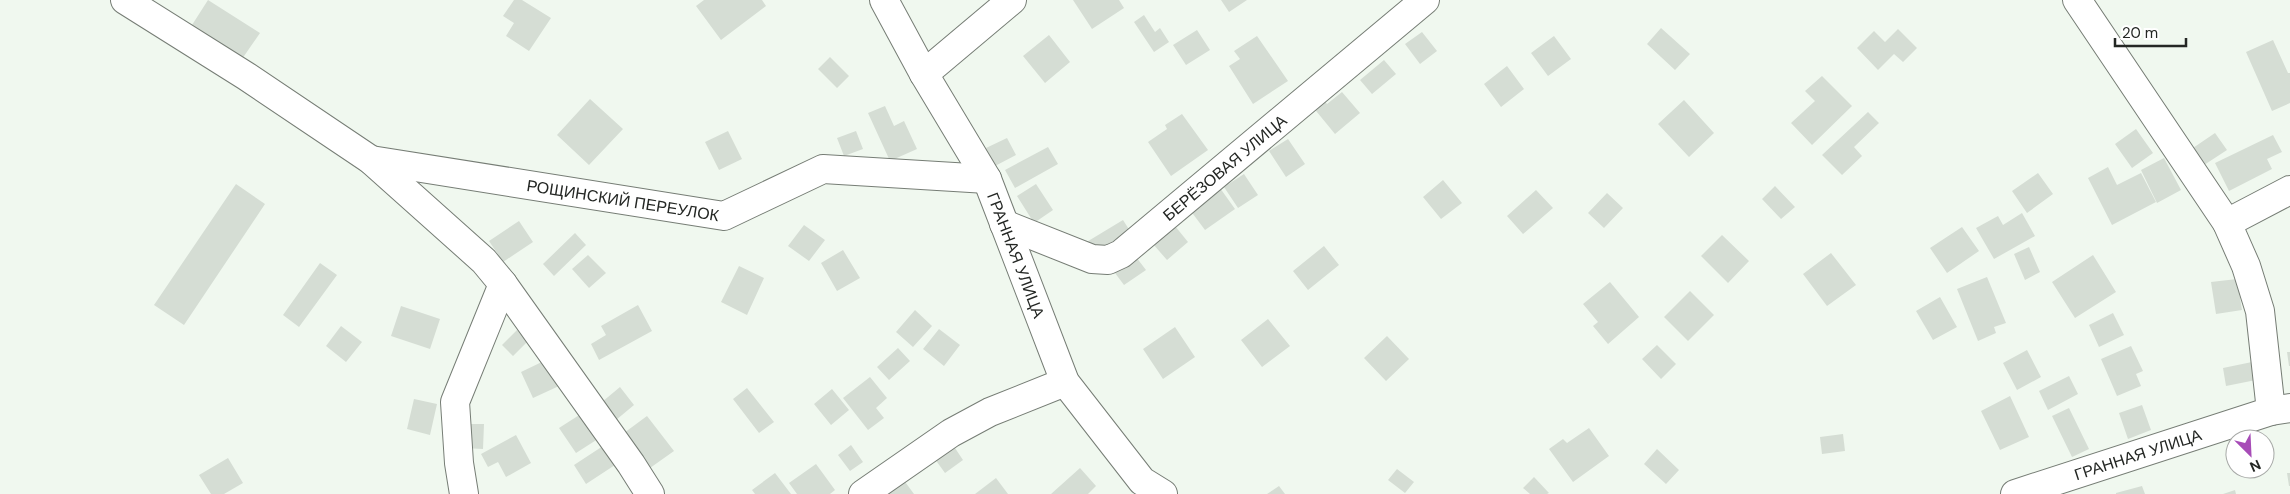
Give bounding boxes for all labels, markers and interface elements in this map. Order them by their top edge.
scale bar [2115,15,2186,47]
text: 20 m [2122,23,2158,43]
street label: БЕРЁЗОВАЯ УЛИЦА [1159,110,1291,226]
street label: РОЩИНСКИЙ ПЕРЕУЛОК [525,175,721,226]
street label: ГРАННАЯ УЛИЦА [982,189,1049,321]
street label: ГРАННАЯ УЛИЦА [2071,424,2205,485]
north arrow [2225,429,2275,479]
text: N [2247,456,2264,476]

